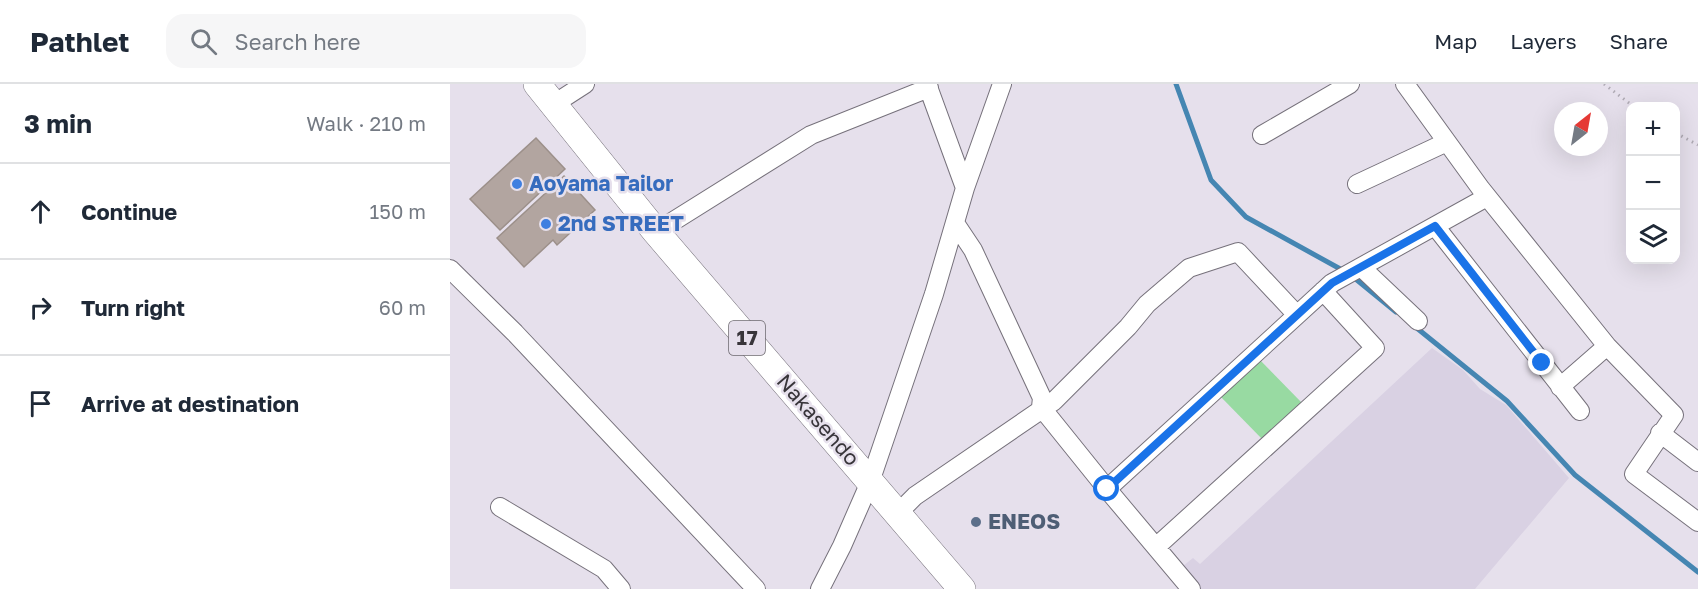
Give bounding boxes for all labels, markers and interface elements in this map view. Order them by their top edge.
search box [166,14,586,68]
text: Pathlet [30,25,130,58]
icon: search [187,25,220,58]
text: Search here [235,28,361,55]
text: Map [1434,28,1477,54]
text: Layers [1510,28,1577,54]
text: Share [1610,28,1668,54]
north arrow [1554,102,1608,156]
map controls [1626,102,1680,264]
button: + [1626,102,1680,156]
text: 3 min [24,108,92,139]
text: Walk · 210 m [306,111,426,135]
button: − [1626,156,1680,210]
place label: Aoyama Tailor [529,170,673,196]
marker: Aoyama Tailor [510,177,524,191]
icon: ahead [24,195,57,228]
text: Continue [81,198,177,225]
text: 150 m [370,199,426,223]
place label: 2nd STREET [558,210,684,236]
button: layers [1626,210,1680,264]
marker: 2nd STREET [539,217,553,231]
icon: right [24,291,57,324]
text: Turn right [81,294,185,321]
text: 60 m [379,295,426,319]
road number: 17 [729,321,765,355]
route end [1528,349,1554,375]
street label: Nakasendo [772,368,866,471]
icon: arrive [24,387,57,420]
text: Arrive at destination [81,390,299,417]
route start [1093,475,1119,501]
place label: ENEOS [988,508,1060,534]
marker: ENEOS [969,515,983,529]

